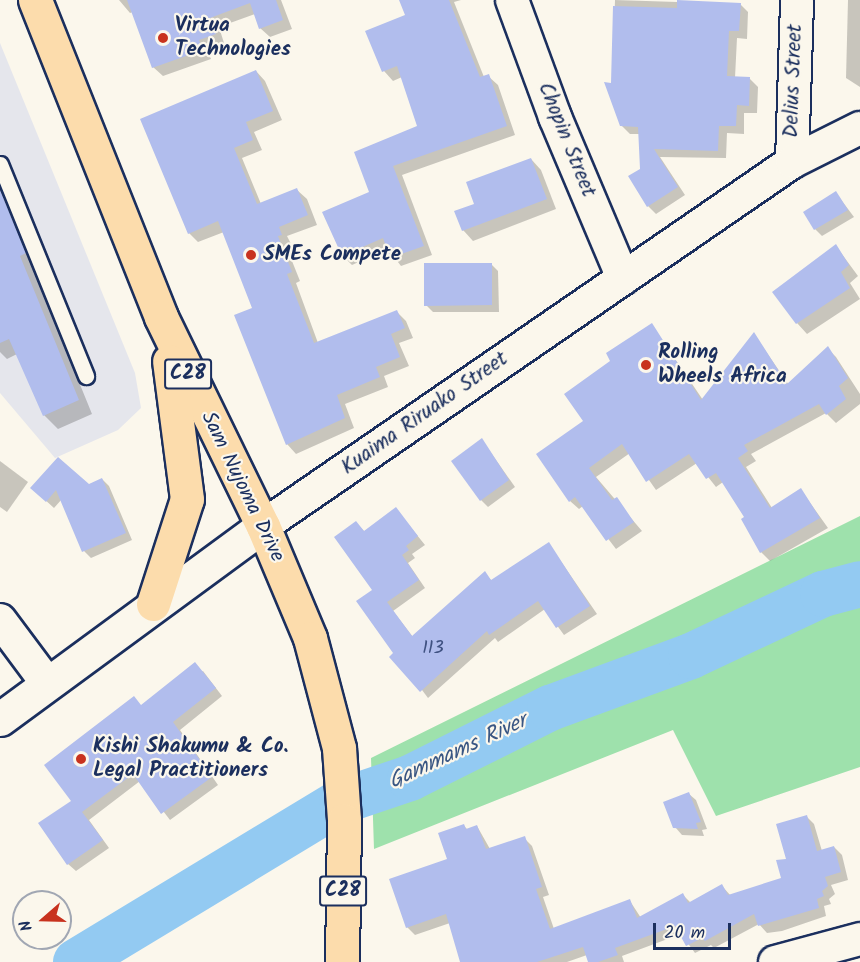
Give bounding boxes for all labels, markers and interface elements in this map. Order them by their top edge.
place label: Virtua Technologies [175,13,291,63]
street label: Delius Street [779,24,809,138]
marker: Virtua Technologies [156,31,170,45]
street label: Chopin Street [532,79,600,201]
place label: SMEs Compete [263,242,401,268]
marker: SMEs Compete [244,248,258,262]
place label: Rolling Wheels Africa [658,340,787,390]
street label: Kuaima Riruako Street [337,347,513,481]
road number: C28 [164,357,212,391]
marker: Rolling Wheels Africa [639,358,653,372]
street label: Sam Nujoma Drive [195,408,289,566]
house number: 113 [422,638,444,660]
water label: Gammams River [385,708,531,796]
place label: Kishi Shakumu & Co. Legal Practitioners [93,734,289,784]
marker: Kishi Shakumu & Co. Legal Practitioners [74,752,88,766]
road number: C28 [319,874,367,908]
north arrow [12,890,72,950]
scale bar [656,911,734,949]
text: N [13,917,40,935]
text: 20 m [664,919,705,948]

